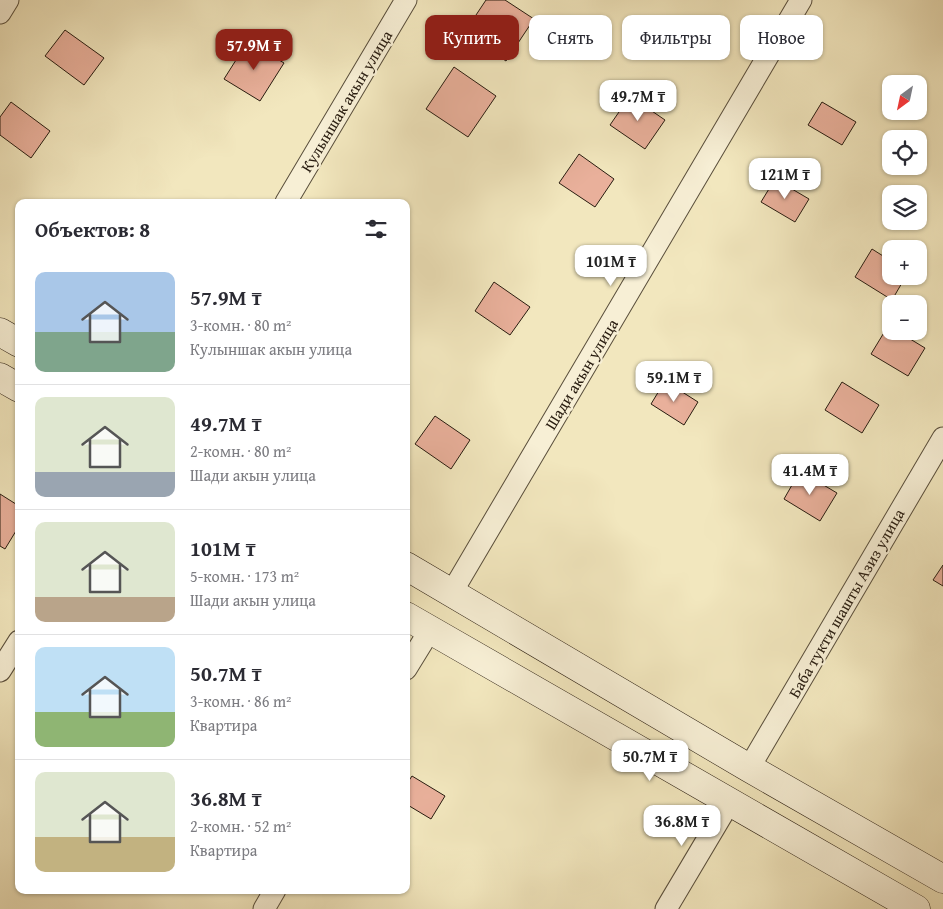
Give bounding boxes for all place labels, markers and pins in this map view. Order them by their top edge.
pin: 57.9M ₸ [208,28,300,71]
pin: 49.7M ₸ [592,80,684,122]
pin: 121M ₸ [744,158,826,200]
pin: 101M ₸ [570,244,652,287]
pin: 59.1M ₸ [628,360,720,403]
pin: 41.4M ₸ [764,454,856,496]
pin: 50.7M ₸ [604,740,696,782]
pin: 36.8M ₸ [636,804,728,847]

